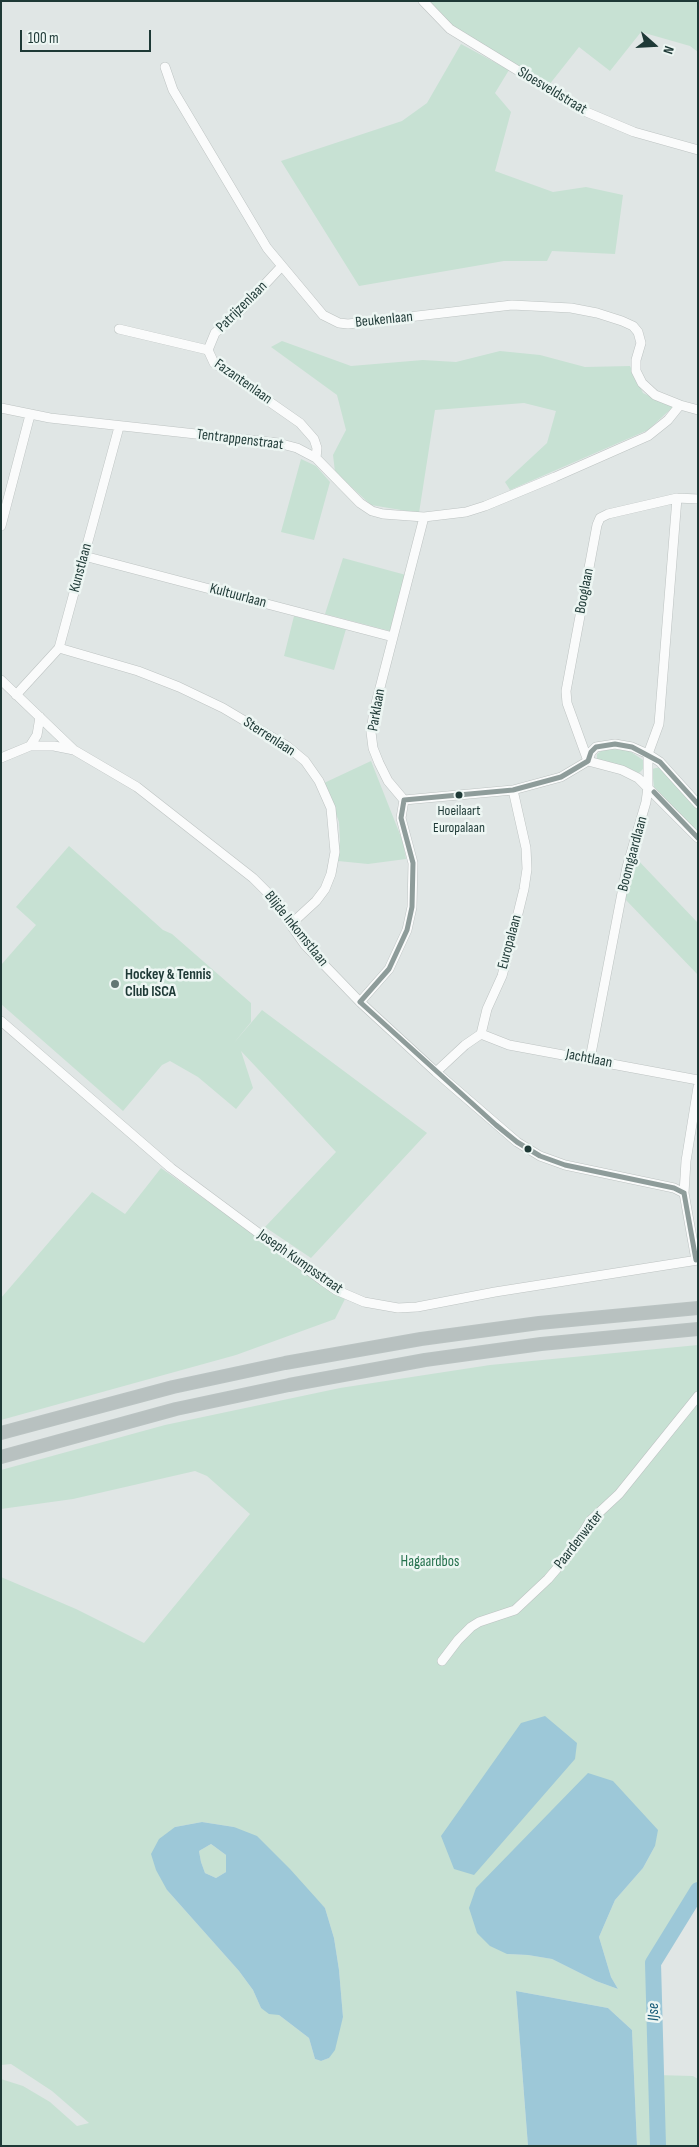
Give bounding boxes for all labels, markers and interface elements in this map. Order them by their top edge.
scale bar [22,20,154,52]
north arrow [629,20,679,70]
text: 100 m [28,29,59,48]
text: N [659,44,678,56]
street label: Sloesveldstraat [514,63,590,119]
street label: Patrijzenlaan [213,278,271,336]
street label: Beukenlaan [354,308,414,332]
street label: Fazantenlaan [211,356,275,408]
street label: Tentrappenstraat [196,426,284,454]
street label: Kunstlaan [66,542,96,594]
street label: Booglaan [572,567,598,615]
street label: Kultuurlaan [208,580,268,612]
street label: Parklaan [364,687,390,733]
street label: Sterrenlaan [240,714,298,760]
marker: Hoeilaart Europalaan [454,790,464,800]
place label: Hoeilaart Europalaan [433,803,485,836]
street label: Boomgaardlaan [614,814,652,894]
street label: Blijde Inkomstlaan [260,888,332,970]
street label: Europalaan [494,913,526,971]
place label: Hockey & Tennis Club ISCA [125,966,211,1001]
marker: Hockey & Tennis Club ISCA [109,978,121,990]
street label: Jachtlaan [564,1046,614,1072]
unlabelled marker [523,1144,533,1154]
street label: Joseph Kumpsstraat [254,1226,346,1298]
street label: Paardenwater [551,1507,607,1573]
park label: Hagaardbos [401,1553,459,1571]
water label: IJse [644,2003,664,2021]

